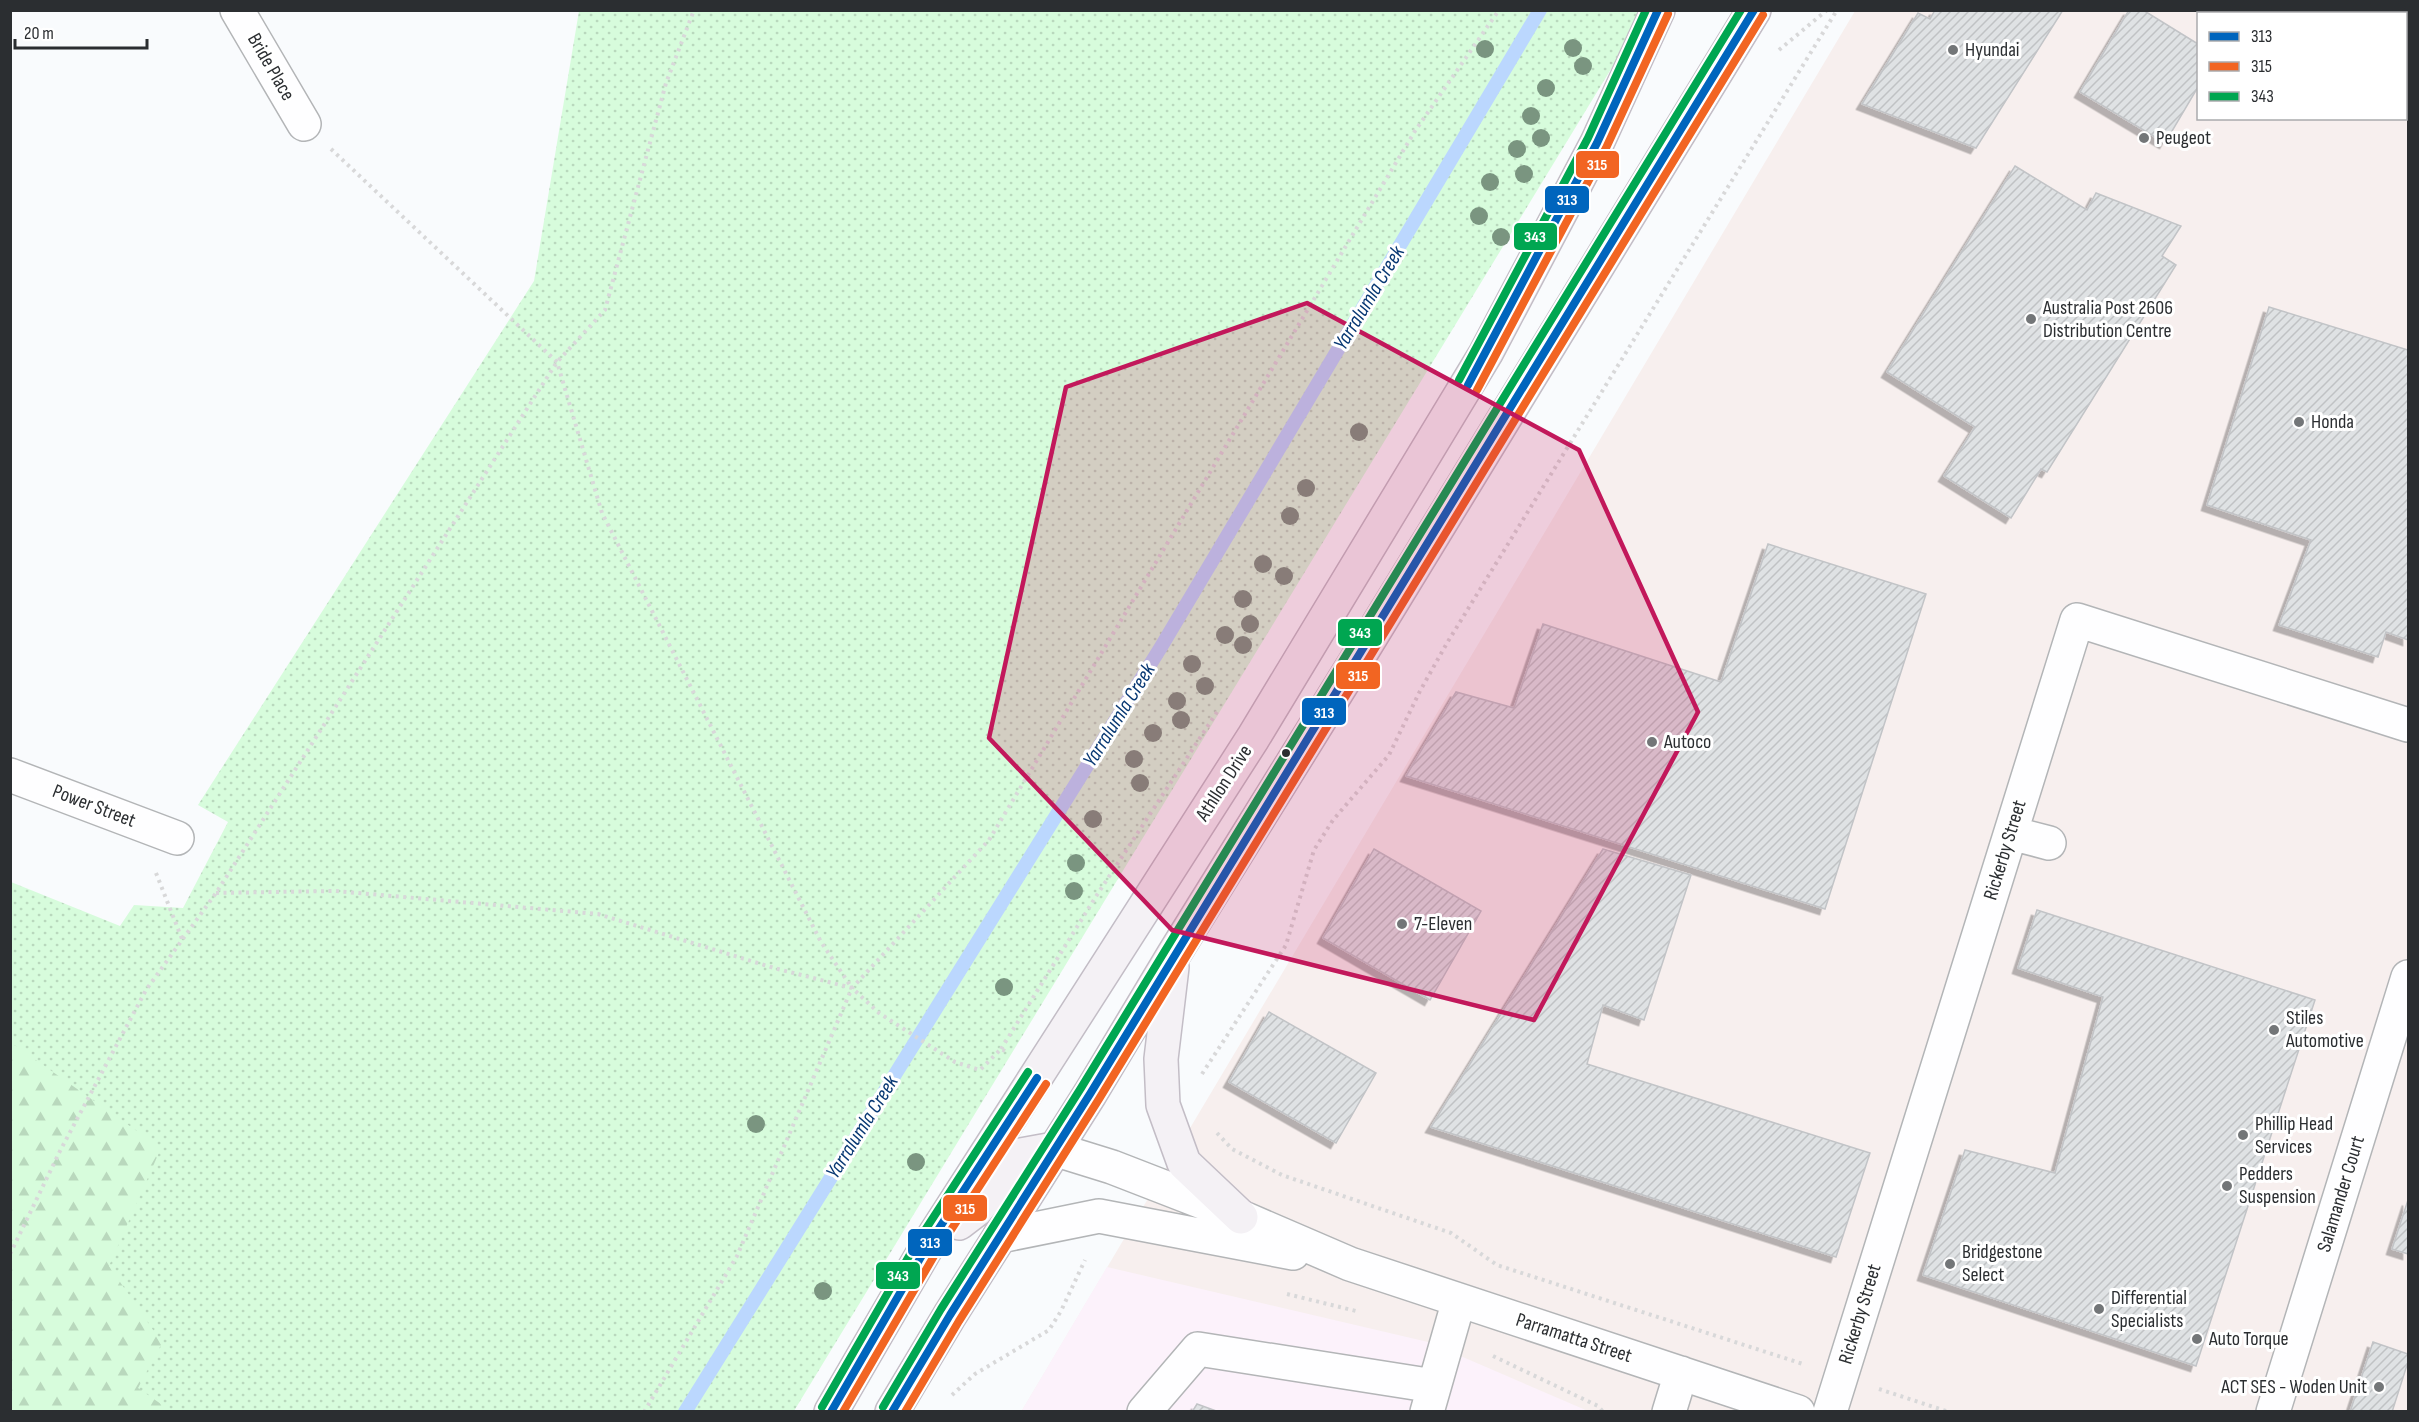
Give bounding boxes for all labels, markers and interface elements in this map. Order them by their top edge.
scale bar [15,12,147,50]
legend [2197,12,2407,120]
text: 20 m [24,23,54,44]
text: 313 [2251,26,2272,47]
street label: Bride Place [242,29,300,105]
place label: Hyundai [1965,38,2020,62]
marker: Hyundai [1946,43,1960,57]
text: 315 [2251,56,2272,77]
text: 343 [2251,86,2274,107]
place label: Peugeot [2156,126,2211,150]
marker: Peugeot [2137,131,2151,145]
line badge: 315 [1575,150,1620,179]
text: 315 [1587,156,1607,175]
line badge: 313 [1544,185,1590,214]
text: 313 [1557,191,1577,210]
line badge: 343 [1513,222,1558,251]
text: 343 [1524,228,1546,247]
water label: Yarralumla Creek [1328,240,1410,355]
place label: Australia Post 2606 Distribution Centre [2042,296,2173,343]
marker: Australia Post 2606 Distribution Centre [2024,312,2038,326]
place label: Honda [2311,410,2354,434]
marker: Honda [2292,415,2306,429]
line badge: 343 [1337,618,1383,647]
text: 343 [1349,624,1371,643]
water label: Yarralumla Creek [1077,658,1161,771]
line badge: 315 [1335,661,1381,690]
text: 315 [1348,667,1368,686]
line badge: 313 [1301,697,1347,726]
text: 313 [1314,704,1334,723]
place label: Autoco [1663,730,1711,754]
marker: Autoco [1645,735,1659,749]
street label: Athllon Drive [1190,741,1257,826]
unlabelled marker [1280,747,1292,759]
street label: Power Street [49,779,139,833]
street label: Rickerby Street [1978,797,2032,903]
place label: 7-Eleven [1414,912,1472,936]
marker: 7-Eleven [1395,917,1409,931]
place label: Stiles Automotive [2285,1006,2364,1053]
marker: Stiles Automotive [2267,1023,2281,1037]
water label: Yarralumla Creek [820,1070,904,1183]
place label: Phillip Head Services [2255,1112,2333,1159]
marker: Phillip Head Services [2236,1128,2250,1142]
street label: Salamander Court [2312,1133,2370,1255]
place label: Pedders Suspension [2239,1162,2316,1209]
marker: Pedders Suspension [2220,1179,2234,1193]
line badge: 315 [942,1194,988,1222]
text: 315 [955,1200,975,1219]
line badge: 313 [907,1228,953,1257]
text: 313 [920,1234,940,1253]
place label: Bridgestone Select [1962,1240,2043,1287]
marker: Bridgestone Select [1943,1257,1957,1271]
line badge: 343 [875,1261,921,1290]
street label: Rickerby Street [1833,1261,1887,1367]
text: 343 [887,1267,909,1286]
place label: Differential Specialists [2111,1286,2187,1333]
marker: Differential Specialists [2092,1302,2106,1316]
street label: Parramatta Street [1513,1308,1635,1368]
place label: Auto Torque [2208,1327,2289,1351]
marker: Auto Torque [2190,1332,2204,1346]
place label: ACT SES - Woden Unit [2220,1375,2367,1399]
marker: ACT SES - Woden Unit [2372,1380,2386,1394]

